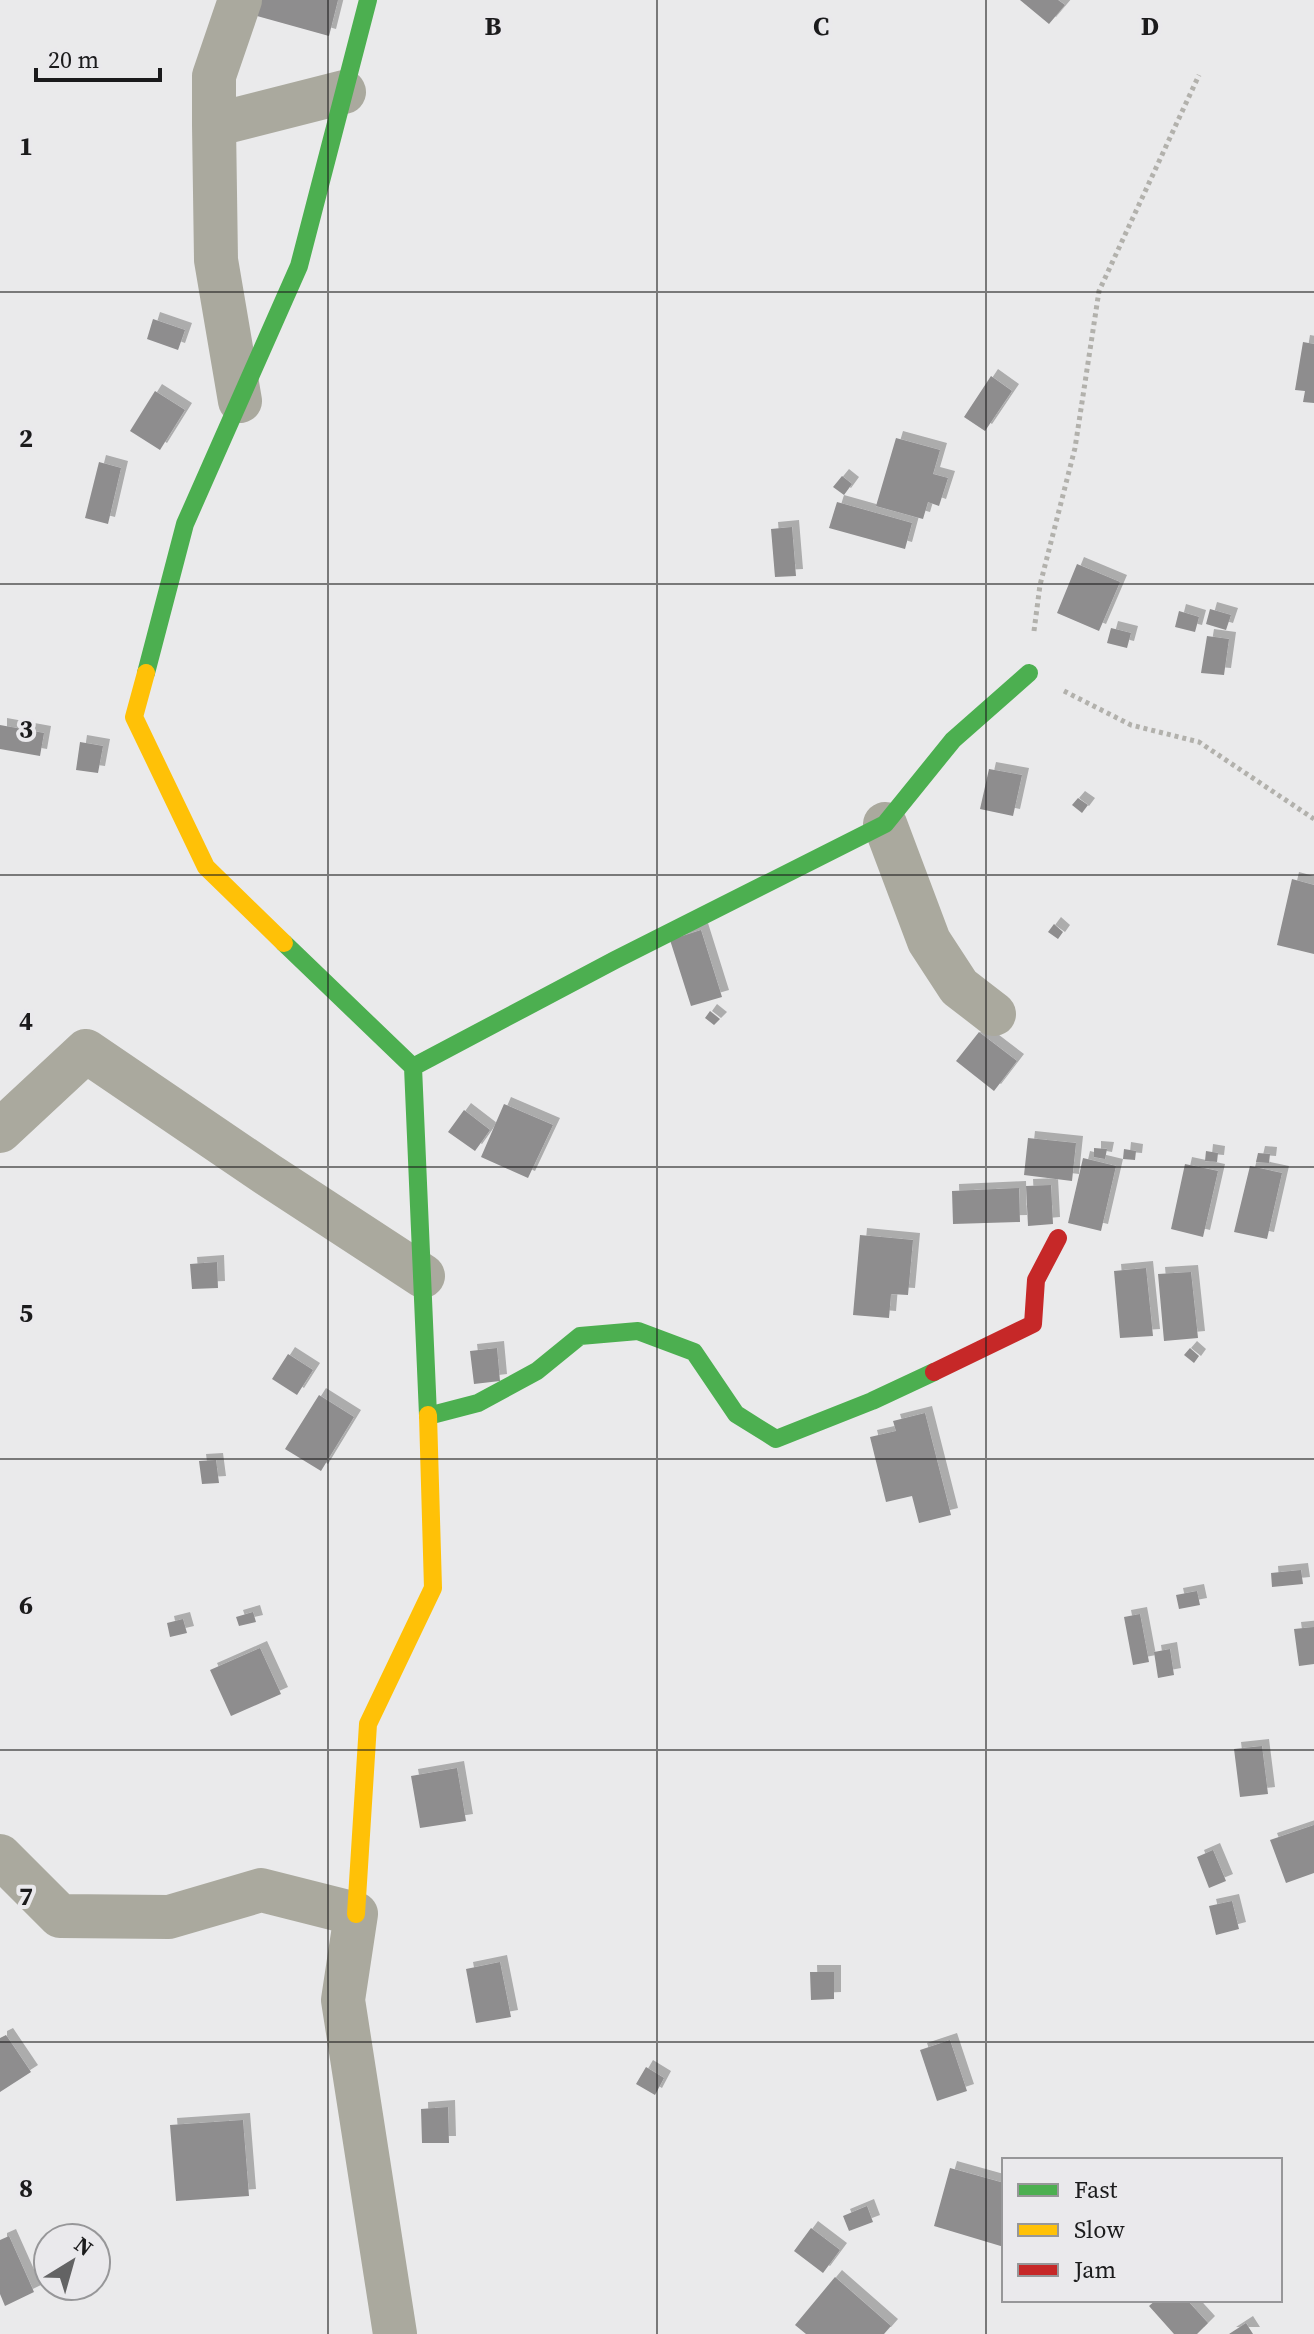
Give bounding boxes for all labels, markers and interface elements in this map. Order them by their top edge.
text: B [485,8,502,44]
text: C [813,8,829,44]
text: D [1141,8,1159,44]
scale bar [36,32,160,82]
text: 20 m [48,43,99,76]
text: 1 [19,128,33,164]
text: 2 [19,420,33,456]
text: 3 [19,711,33,747]
text: 4 [19,1003,33,1039]
text: 5 [19,1295,33,1331]
text: 6 [19,1587,33,1623]
text: 7 [19,1878,33,1914]
legend [1002,2158,1282,2302]
text: 8 [19,2170,33,2206]
text: Fast [1074,2173,1118,2206]
text: Slow [1074,2213,1125,2246]
north arrow [32,2222,112,2302]
text: N [69,2229,99,2263]
text: Jam [1073,2253,1116,2286]

